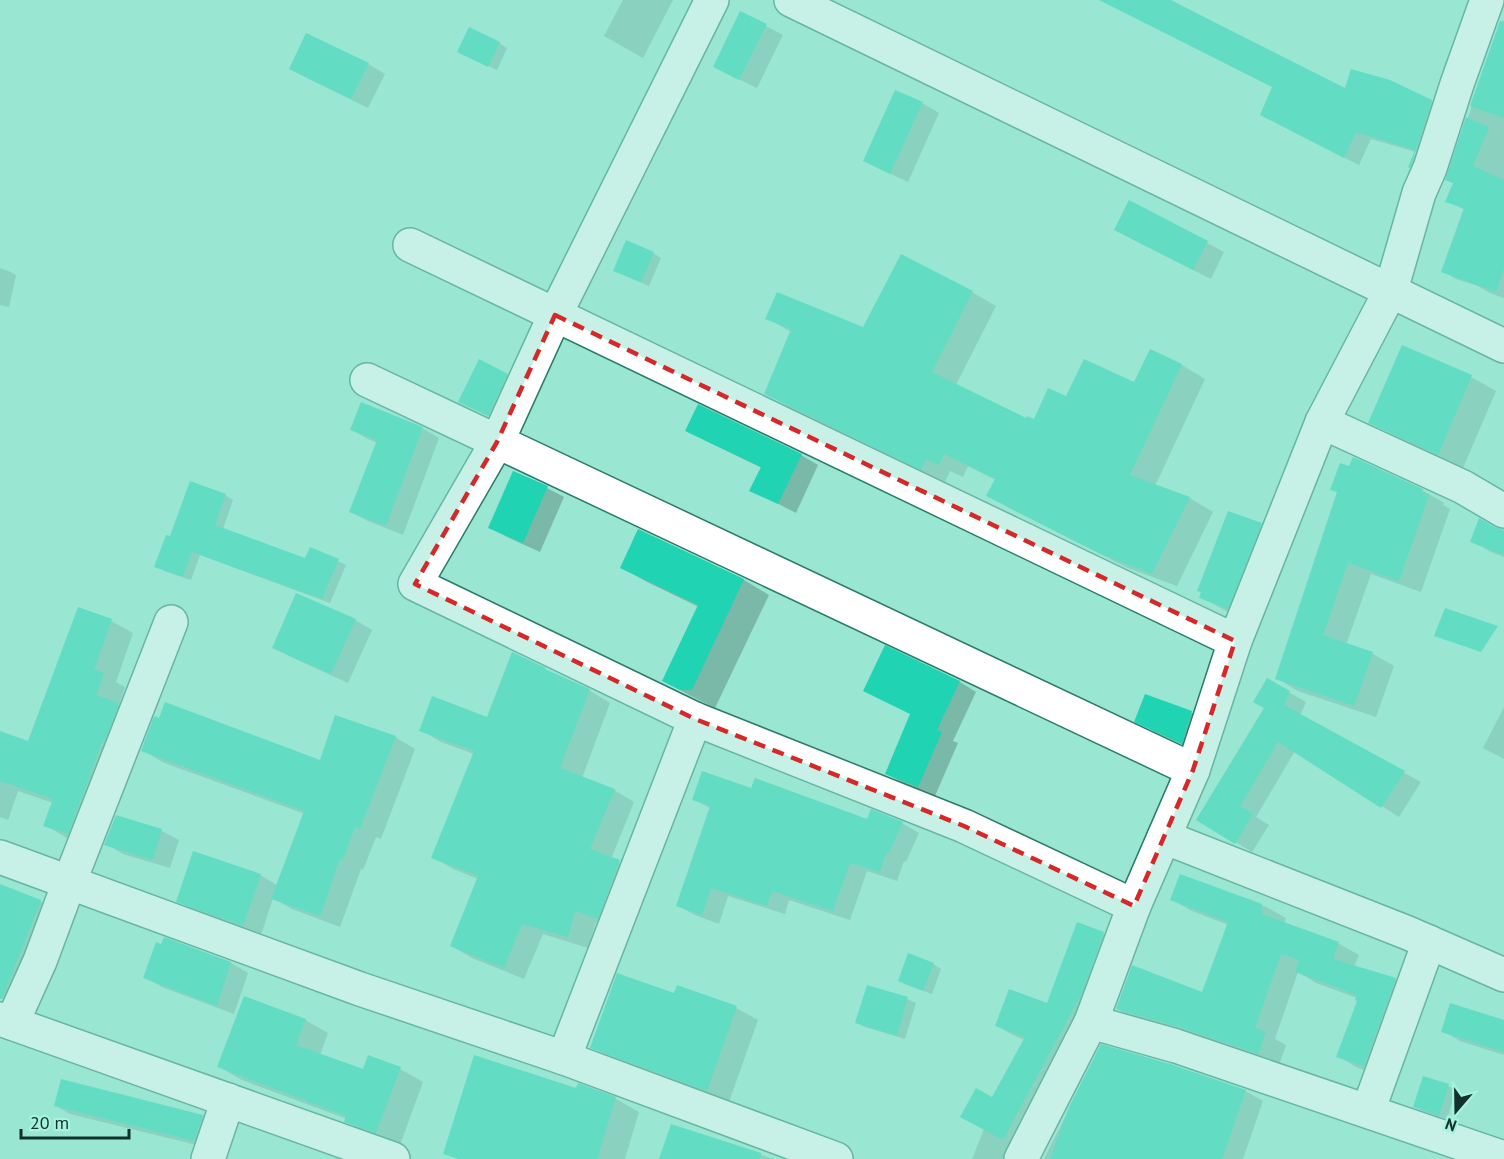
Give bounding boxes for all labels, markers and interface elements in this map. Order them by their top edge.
north arrow [1426,1081,1486,1141]
scale bar [21,1102,129,1140]
text: 20 m [30,1111,69,1134]
text: N [1443,1114,1459,1136]

